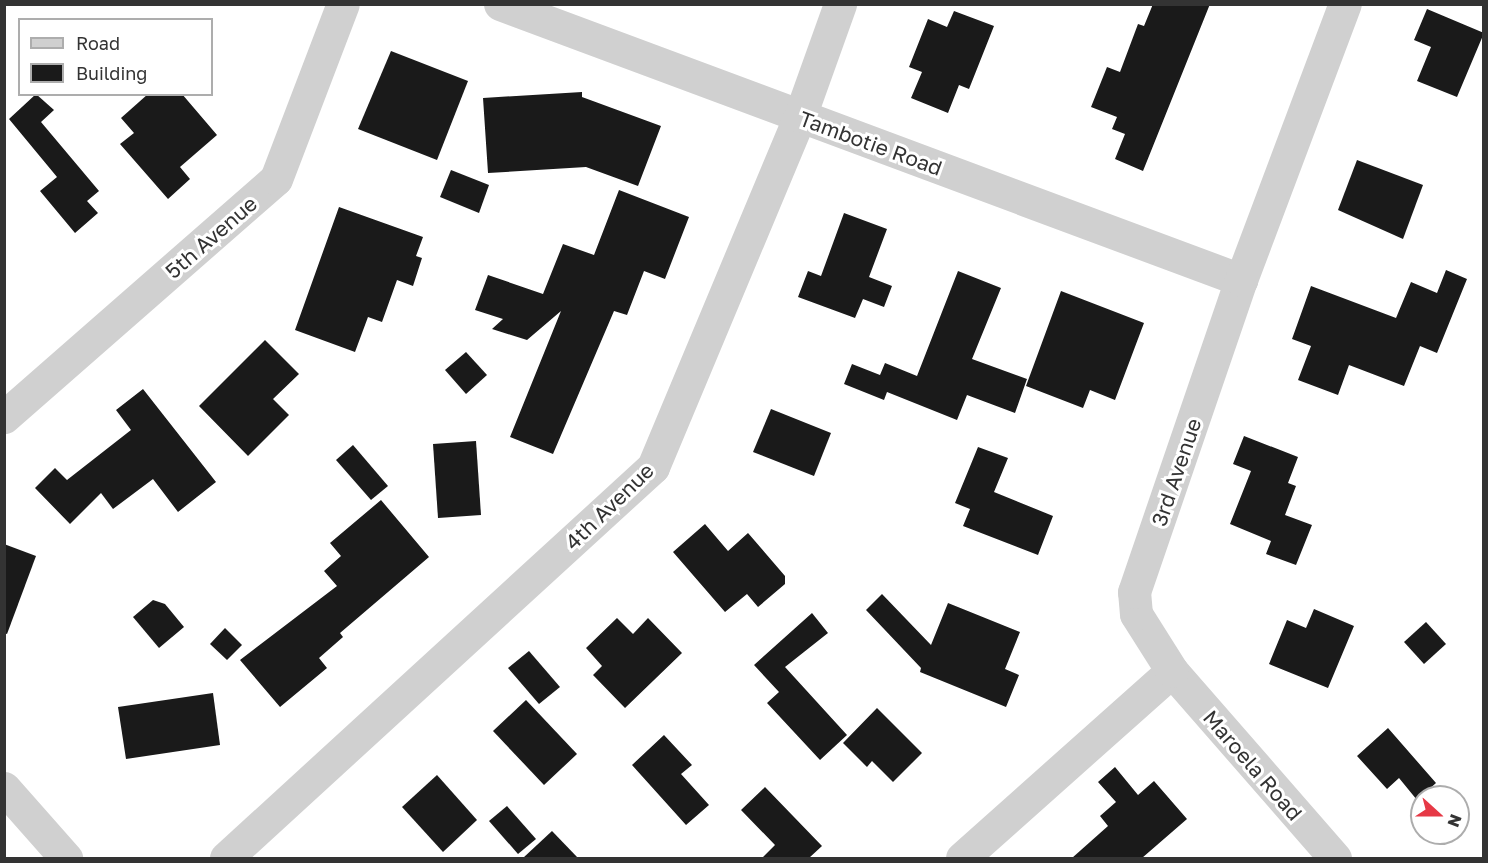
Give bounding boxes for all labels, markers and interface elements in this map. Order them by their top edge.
legend [18,18,213,96]
text: Road [76,32,120,54]
text: Building [76,62,147,84]
street label: Tambotie Road [796,106,946,180]
street label: 5th Avenue [160,190,262,284]
street label: 3rd Avenue [1146,415,1206,529]
street label: 4th Avenue [559,458,659,554]
street label: Maroela Road [1198,705,1308,825]
north arrow [1410,785,1470,845]
text: N [1443,811,1466,830]

